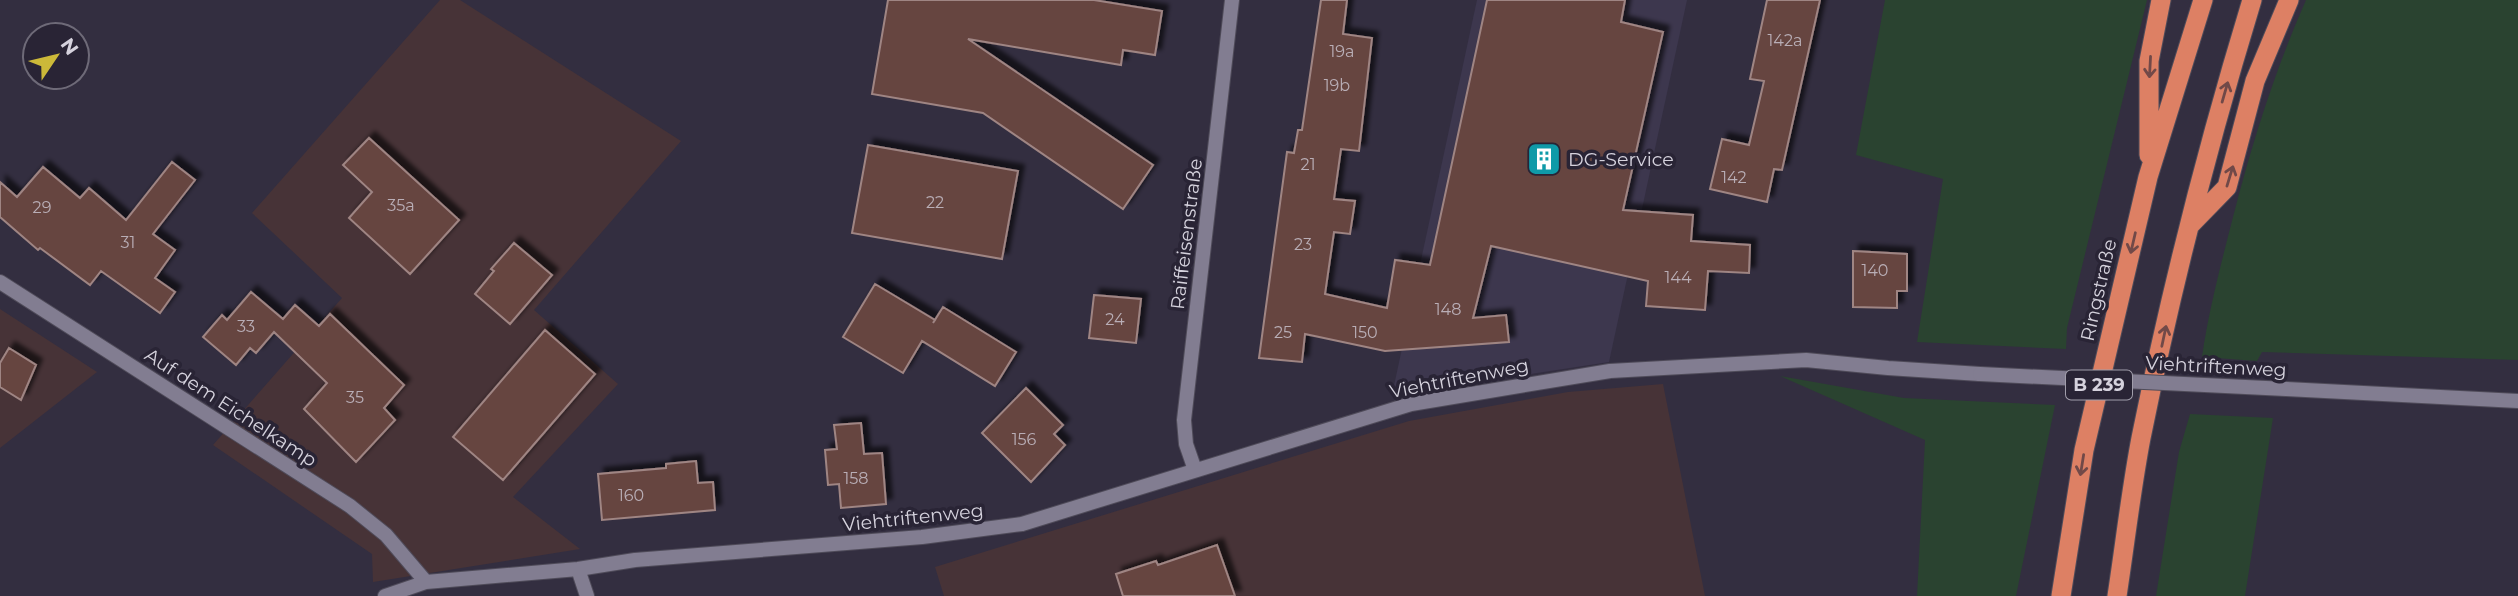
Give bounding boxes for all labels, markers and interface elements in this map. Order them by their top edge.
north arrow [21,21,91,91]
house number: 142a [1768,31,1802,50]
text: N [56,34,83,59]
house number: 19a [1330,42,1354,61]
one-way arrow [2143,55,2156,78]
house number: 19b [1324,76,1350,95]
one-way arrow [2219,81,2232,103]
building icon: DG-Service [1525,140,1563,178]
place label: DG-Service [1568,148,1674,171]
house number: 21 [1301,155,1315,174]
street label: Raiffeisenstraße [1166,157,1207,311]
one-way arrow [2224,166,2237,188]
house number: 142 [1721,168,1747,187]
house number: 22 [926,193,944,212]
house number: 35a [387,196,415,215]
house number: 29 [33,198,51,217]
one-way arrow [2126,231,2139,254]
house number: 31 [121,233,135,252]
house number: 23 [1294,235,1312,254]
street label: Ringstraße [2076,237,2121,343]
house number: 140 [1862,261,1888,280]
house number: 144 [1665,268,1692,287]
house number: 148 [1435,300,1461,319]
house number: 24 [1105,310,1125,329]
house number: 33 [237,317,255,336]
house number: 25 [1274,323,1292,342]
house number: 150 [1352,323,1378,342]
one-way arrow [2157,325,2171,348]
street label: Auf dem Eichelkamp [140,343,321,472]
street label: Viehtriftenweg [2145,351,2287,382]
street label: Viehtriftenweg [1387,354,1531,403]
road number: B 239 [2066,370,2132,400]
house number: 35 [346,388,364,407]
house number: 156 [1012,430,1037,449]
one-way arrow [2075,453,2088,476]
house number: 158 [843,469,869,488]
house number: 160 [618,486,644,505]
street label: Viehtriftenweg [841,499,985,536]

